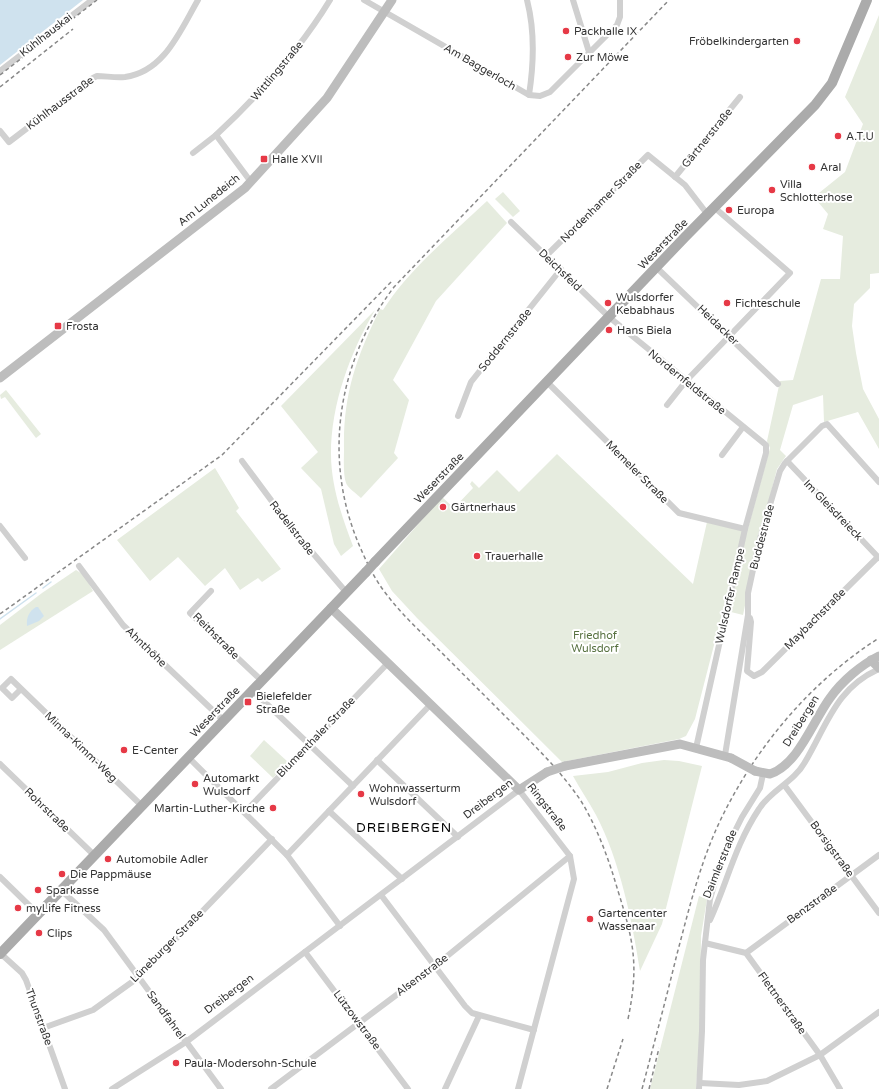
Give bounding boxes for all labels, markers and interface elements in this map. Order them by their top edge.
street label: Kühlhauskai [17,10,75,60]
place label: Packhalle IX [574,25,637,38]
marker: Packhalle IX [561,26,571,36]
place label: Fröbelkindergarten [689,35,789,48]
marker: Fröbelkindergarten [792,36,802,46]
street label: Wittlingstraße [248,38,306,104]
street label: Am Baggerloch [442,41,518,93]
place label: Zur Möwe [576,51,629,64]
marker: Zur Möwe [563,52,573,62]
street label: Kühlhausstraße [24,73,96,133]
street label: Gärtnerstraße [679,106,735,170]
place label: A.T.U [846,130,874,143]
marker: A.T.U [833,131,843,141]
place label: Halle XVII [272,153,323,166]
marker: Halle XVII [259,154,269,164]
street label: Nordenhamer Straße [558,159,644,245]
place label: Aral [820,161,841,174]
marker: Aral [807,162,817,172]
street label: Am Lunedeich [176,171,242,229]
place label: Villa Schlotterhose [780,178,852,204]
marker: Villa Schlotterhose [767,185,777,195]
place label: Europa [737,204,774,217]
marker: Europa [724,205,734,215]
street label: Weserstraße [636,216,690,272]
street label: Deichsfeld [536,246,584,294]
place label: Wulsdorfer Kebabhaus [616,291,674,317]
place label: Fichteschule [735,297,801,310]
marker: Wulsdorfer Kebabhaus [603,298,613,308]
marker: Fichteschule [722,298,732,308]
street label: Heidacker [695,302,742,348]
street label: Soddernstraße [476,306,534,374]
place label: Frosta [66,320,99,333]
marker: Frosta [53,321,63,331]
place label: Hans Biela [617,324,672,337]
marker: Hans Biela [604,325,614,335]
street label: Nordernfeldstraße [646,347,728,417]
street label: Memeler Straße [603,438,671,506]
street label: Weserstraße [412,450,466,506]
street label: Im Gleisdreieck [801,477,865,543]
street label: Radellstraße [267,498,317,558]
place label: Gärtnerhaus [451,501,516,514]
marker: Gärtnerhaus [438,502,448,512]
street label: Buddestraße [747,503,777,571]
street label: Wulsdorfer Rampe [713,547,747,645]
place label: Trauerhalle [485,550,543,563]
marker: Trauerhalle [472,551,482,561]
street label: Maybachstraße [782,586,848,652]
street label: Reithstraße [190,610,242,662]
street label: Ahnthöhe [123,624,169,670]
park label: Friedhof Wulsdorf [571,629,620,655]
street label: Weserstraße [188,684,242,740]
place label: Bielefelder Straße [256,690,312,716]
street label: Dreibergen [780,693,822,749]
street label: Blumenthaler Straße [274,694,358,780]
marker: Bielefelder Straße [243,697,253,707]
street label: Minna-Kimm-Weg [42,709,120,785]
place label: E-Center [132,744,179,757]
marker: E-Center [119,745,129,755]
place label: Automarkt Wulsdorf [203,772,259,798]
street label: Dreibergen [461,776,515,822]
marker: Automarkt Wulsdorf [190,779,200,789]
street label: Ringstraße [524,781,570,833]
place label: Wohnwasserturm Wulsdorf [369,782,461,808]
street label: Rohrstraße [22,785,72,835]
marker: Wohnwasserturm Wulsdorf [356,789,366,799]
place label: Martin-Luther-Kirche [154,802,265,815]
marker: Martin-Luther-Kirche [268,803,278,813]
street label: Borsigstraße [807,818,857,880]
district label: DREIBERGEN [356,820,452,836]
street label: Daimlerstraße [700,828,740,900]
place label: Automobile Adler [116,853,209,866]
marker: Automobile Adler [103,854,113,864]
place label: Die Pappmäuse [70,868,152,881]
marker: Die Pappmäuse [57,869,67,879]
street label: Benzstraße [784,881,840,927]
place label: Sparkasse [46,884,99,897]
marker: Sparkasse [33,885,43,895]
place label: myLife Fitness [26,902,101,915]
marker: myLife Fitness [13,903,23,913]
street label: Lüneburger Straße [128,907,206,985]
place label: Gartencenter Wassenaar [598,907,668,933]
marker: Gartencenter Wassenaar [585,914,595,924]
place label: Clips [47,927,72,940]
marker: Clips [34,928,44,938]
street label: Alsenstraße [393,951,451,999]
street label: Flettnerstraße [755,969,809,1037]
street label: Dreibergen [202,971,256,1017]
street label: Thunstraße [23,987,55,1047]
street label: Sandfahrel [144,988,188,1042]
street label: Lützowstraße [331,988,383,1052]
place label: Paula-Modersohn-Schule [184,1057,317,1070]
marker: Paula-Modersohn-Schule [171,1058,181,1068]

